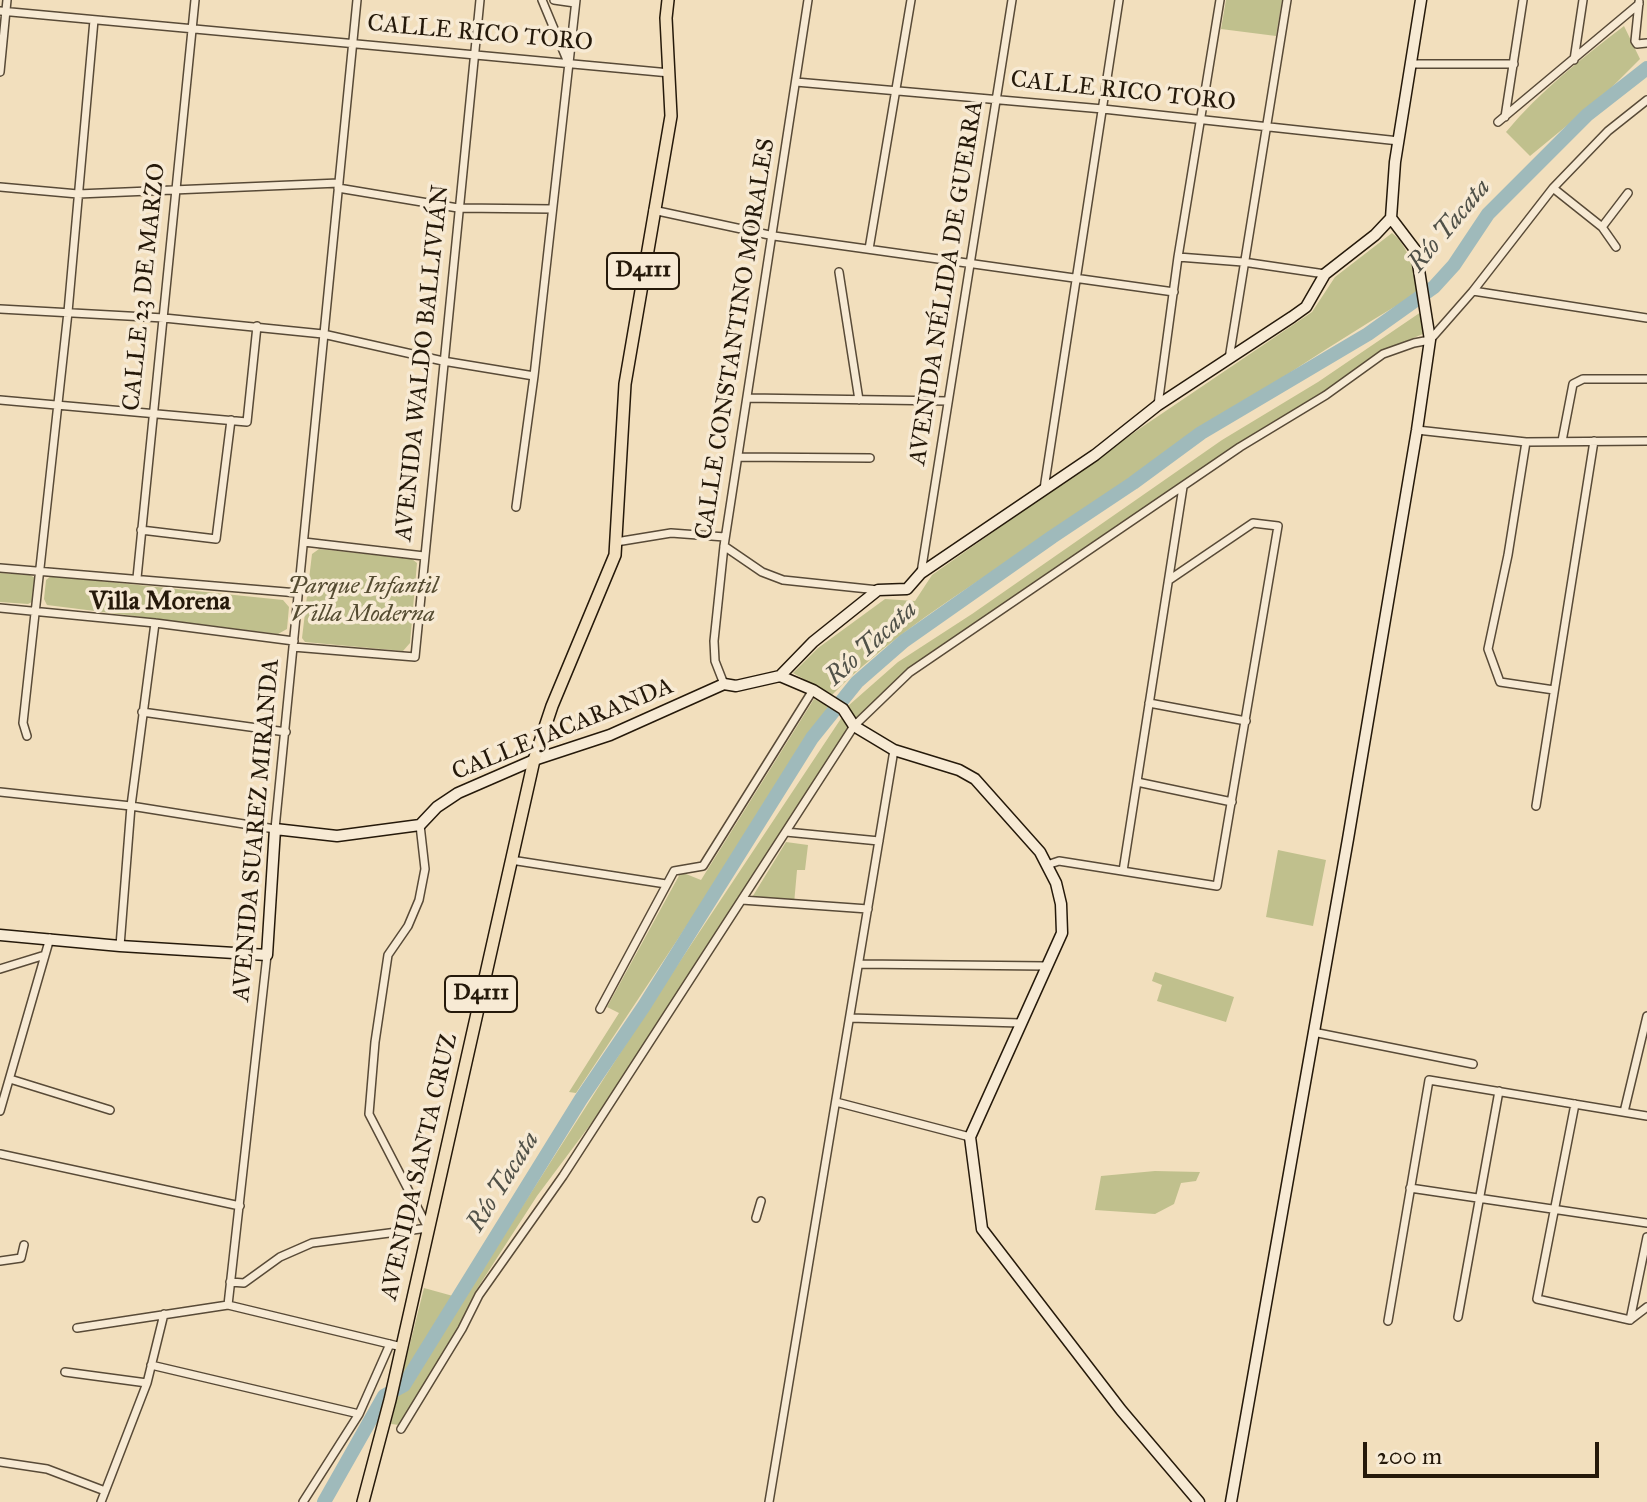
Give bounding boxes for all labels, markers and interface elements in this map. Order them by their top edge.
street label: CALLE RICO TORO [366,10,594,58]
street label: CALLE RICO TORO [1009,66,1237,118]
street label: AVENIDA NÉLIDA DE GUERRA [904,99,990,467]
street label: CALLE CONSTANTINO MORALES [690,136,782,542]
street label: CALLE 23 DE MARZO [118,162,172,412]
water label: Río Tacata [1402,173,1498,279]
street label: AVENIDA WALDO BALLIVIÁN [390,183,456,543]
road number: D4111 [607,253,679,289]
park label: Parque Infantil Villa Moderna [288,573,438,629]
district label: Villa Morena [89,587,231,619]
water label: Río Tacata [820,595,924,693]
street label: AVENIDA SUAREZ MIRANDA [228,657,286,1003]
street label: CALLE JACARANDA [448,672,678,788]
road number: D4111 [445,976,517,1012]
street label: AVENIDA SANTA CRUZ [375,1031,465,1303]
water label: Río Tacata [461,1126,547,1238]
scale bar [1367,1426,1603,1476]
text: 200 m [1377,1441,1442,1471]

